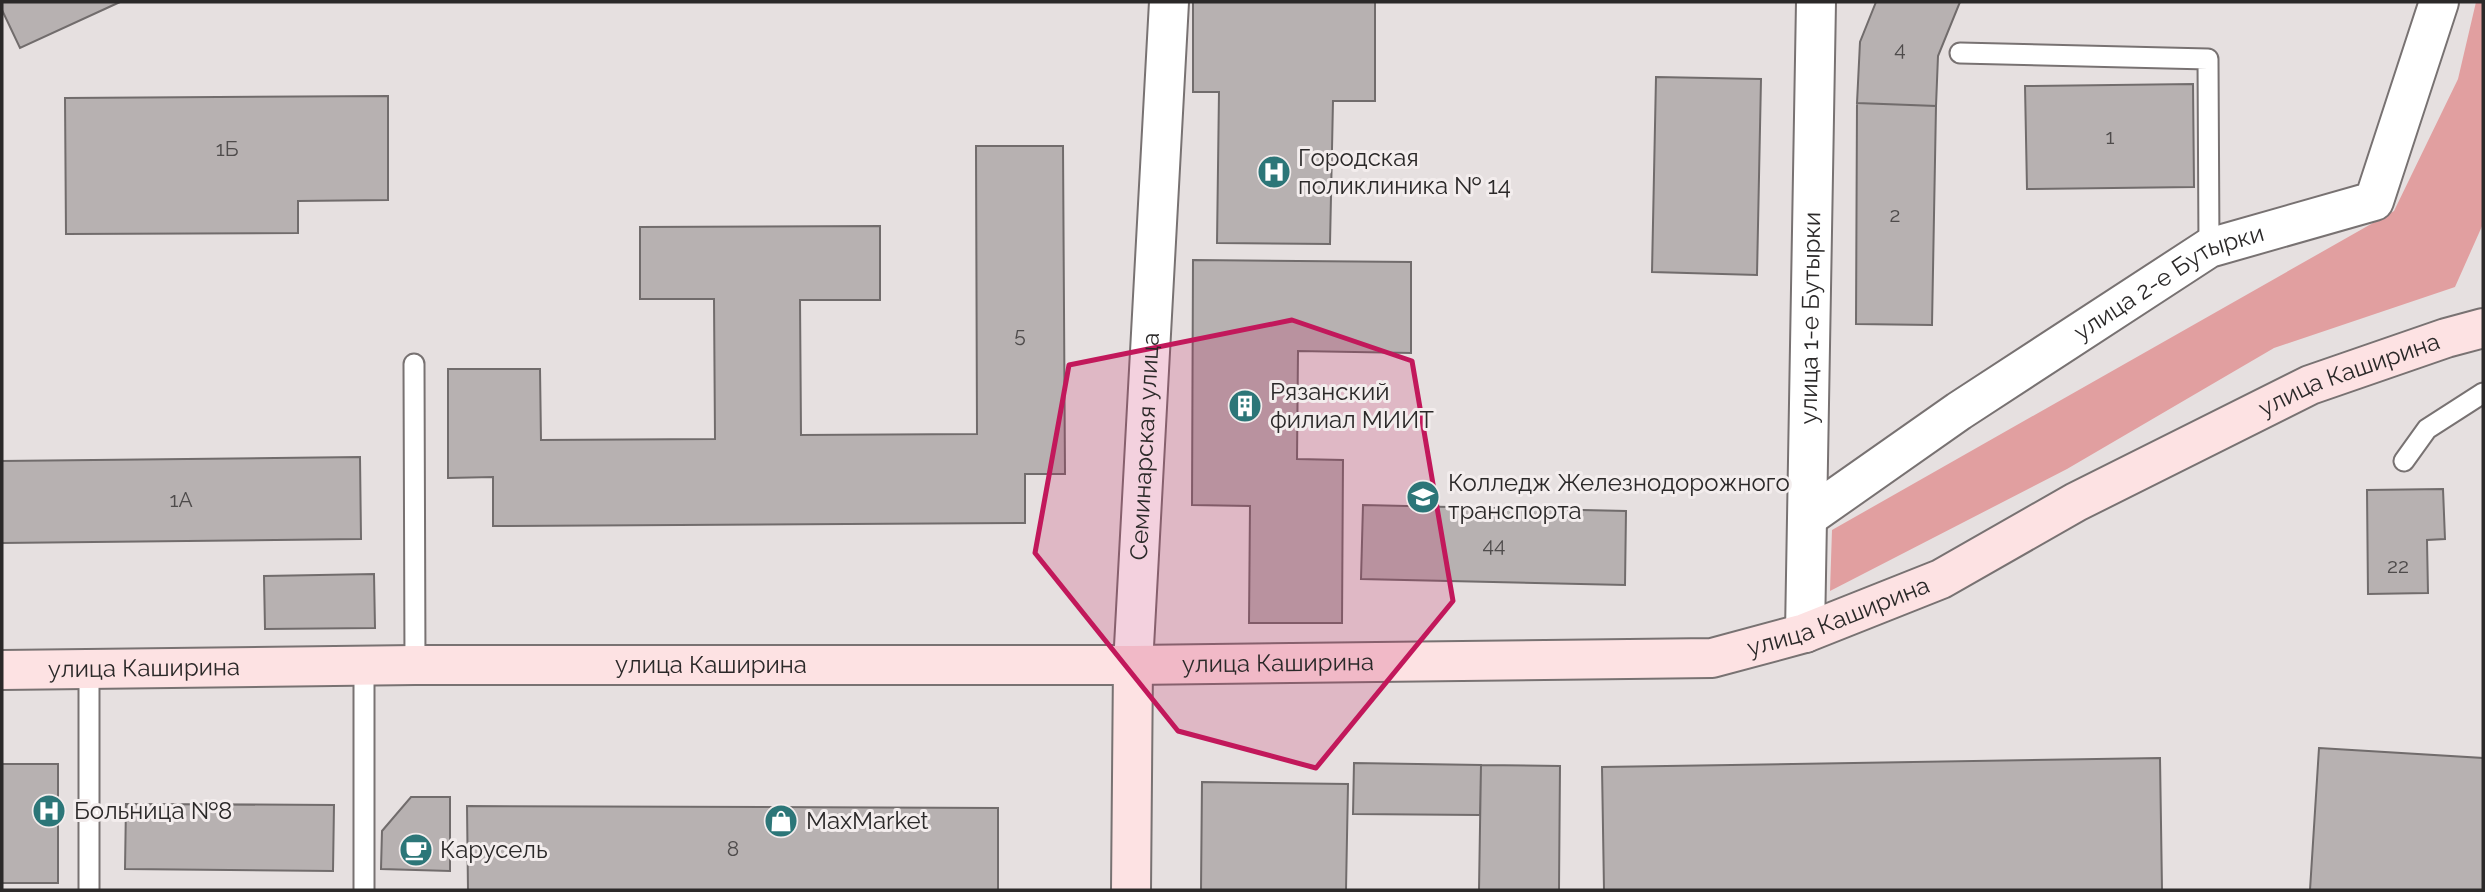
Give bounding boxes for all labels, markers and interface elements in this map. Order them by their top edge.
house number: 4 [1894,36,1906,61]
house number: 1 [2106,124,2115,149]
house number: 1Б [216,136,239,161]
place label: Городская поликлиника № 14 [1298,143,1511,200]
hospital icon: Городская поликлиника № 14 [1255,153,1293,191]
house number: 2 [1890,202,1900,227]
street label: улица 1-е Бутырки [1794,212,1826,424]
street label: улица 2-е Бутырки [2068,218,2267,346]
house number: 5 [1014,322,1026,347]
street label: улица Каширина [2253,326,2443,422]
street label: Семинарская улица [1124,332,1165,561]
place label: Рязанский филиал МИИТ [1270,377,1434,434]
building icon: Рязанский филиал МИИТ [1226,387,1264,425]
place label: Колледж Железнодорожного транспорта [1448,468,1790,525]
school or university icon: Колледж Железнодорожного транспорта [1404,478,1442,516]
house number: 1А [169,487,193,512]
house number: 44 [1483,532,1505,557]
house number: 22 [2387,553,2409,578]
street label: улица Каширина [1744,570,1933,662]
street label: улица Каширина [1182,647,1374,678]
street label: улица Каширина [615,650,807,679]
street label: улица Каширина [48,652,240,683]
hospital icon: Больница №8 [30,792,68,830]
place label: Больница №8 [74,796,232,825]
shop icon: MaxMarket [762,802,800,840]
place label: MaxMarket [806,806,929,835]
cafe icon: Карусель [397,831,435,869]
place label: Карусель [440,835,548,864]
house number: 8 [727,836,739,861]

